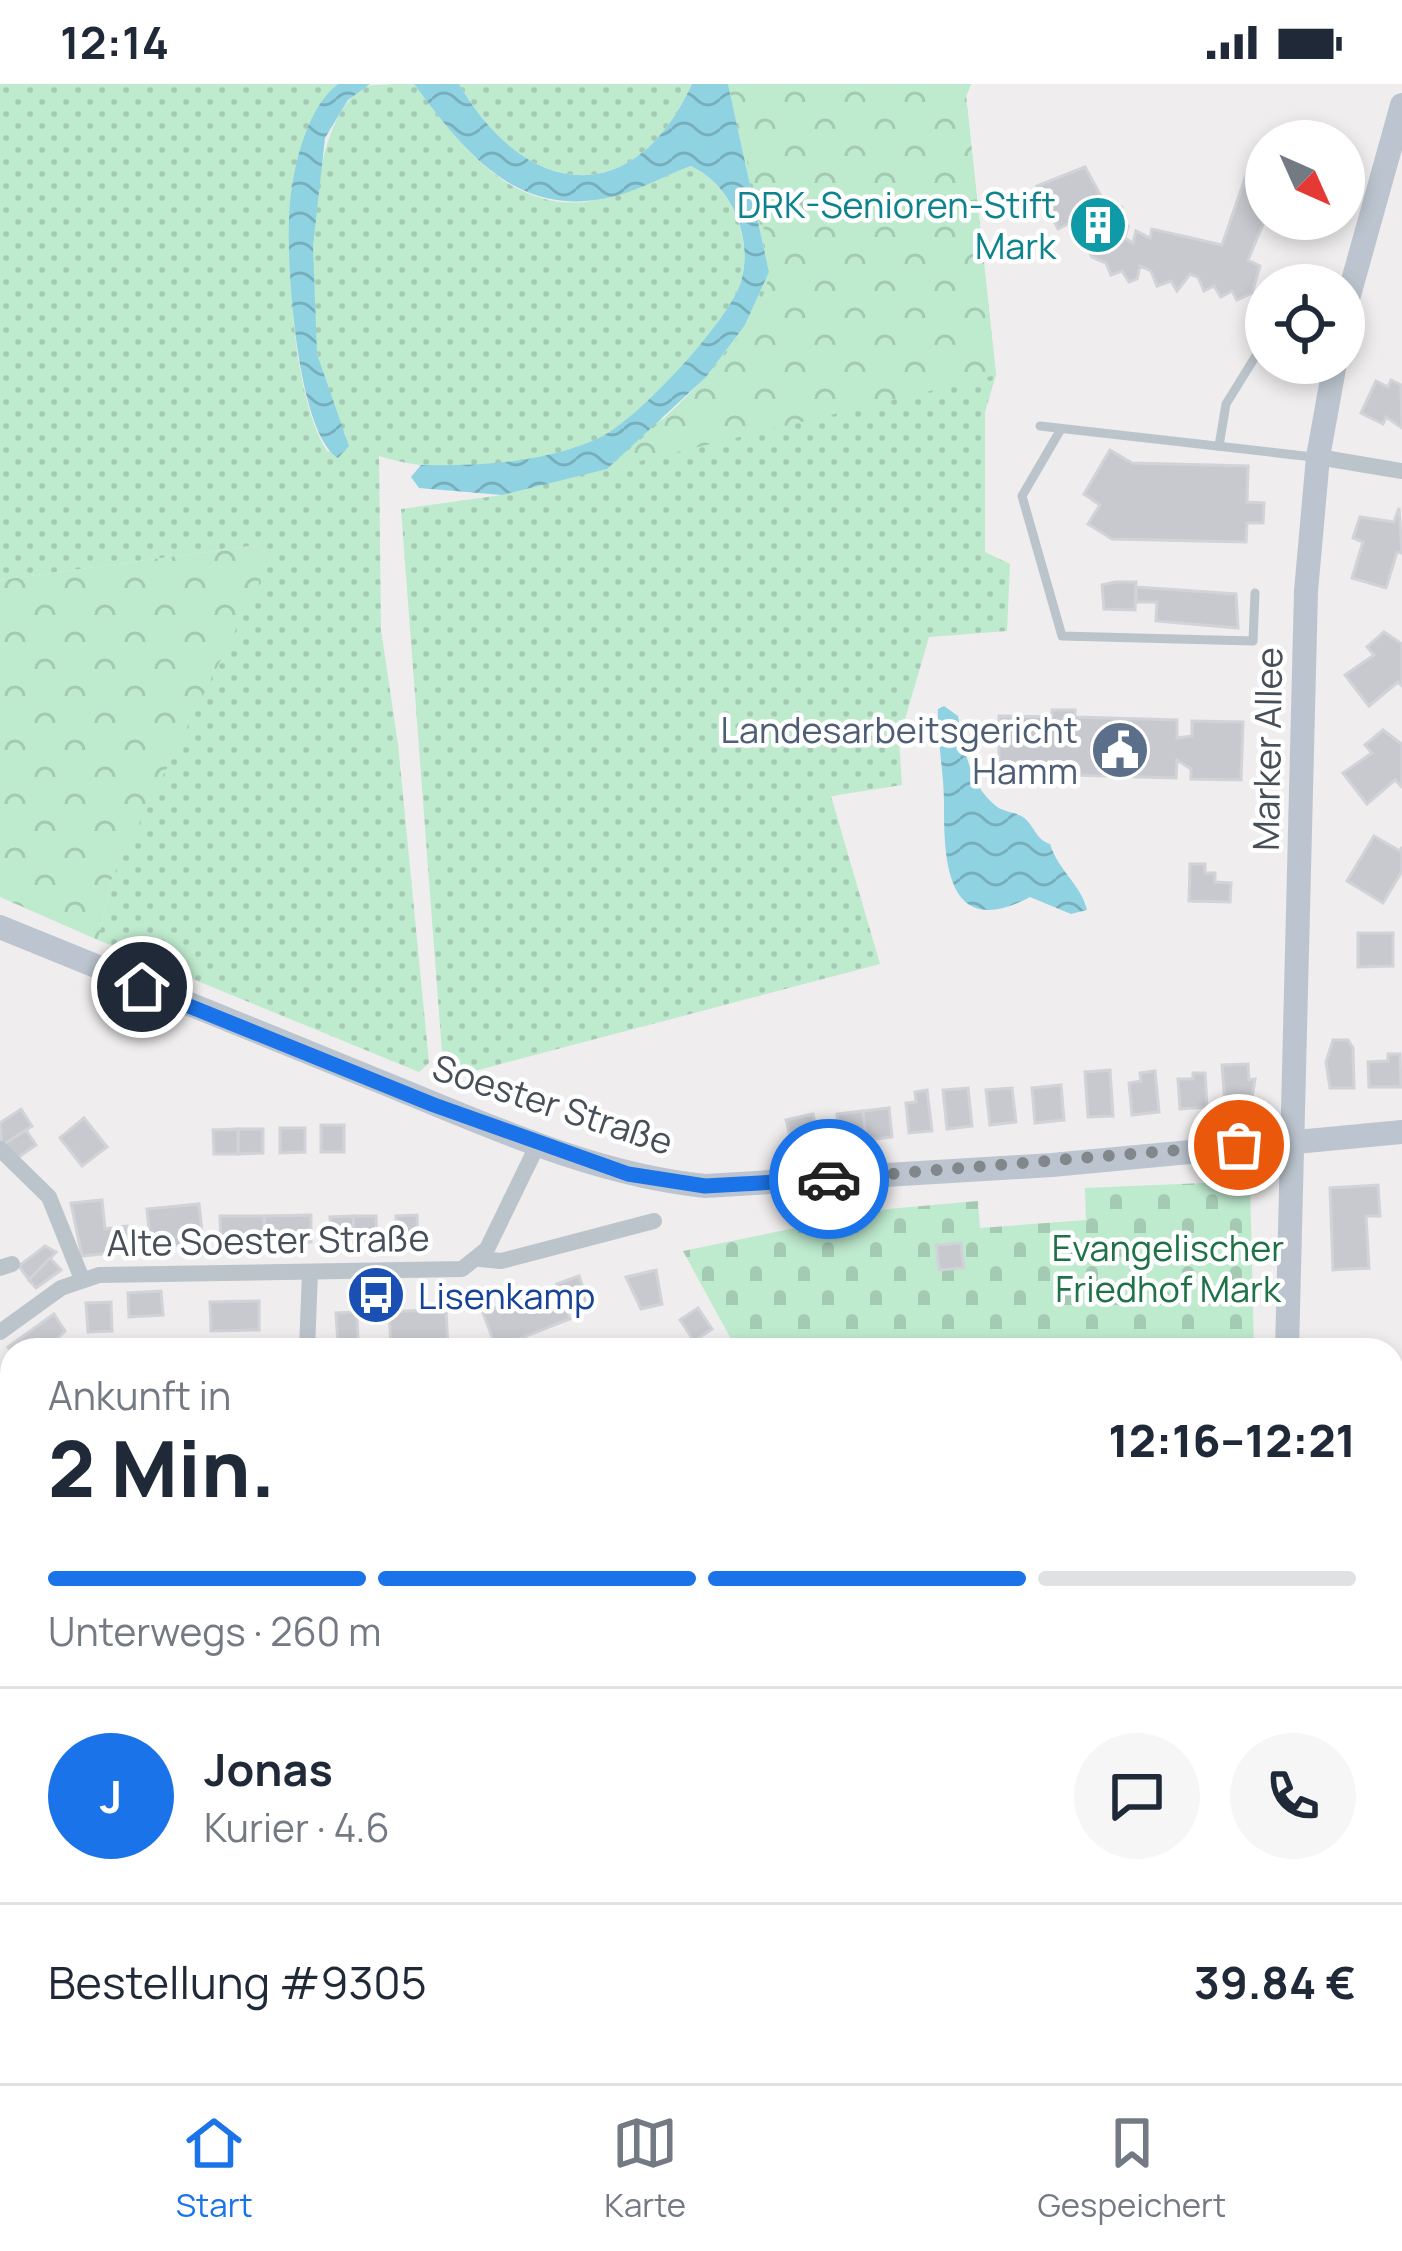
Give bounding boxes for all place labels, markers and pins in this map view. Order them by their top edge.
place label: DRK-Senioren-Stift Mark [737,180,1057,270]
building icon: DRK-Senioren-Stift Mark [1067,194,1129,256]
place label: Landesarbeitsgericht Hamm [721,705,1078,795]
public building icon: Landesarbeitsgericht Hamm [1089,719,1151,781]
pin [91,936,193,1038]
pin [1188,1094,1290,1196]
bus stop icon: Lisenkamp [345,1264,407,1326]
place label: Lisenkamp [418,1271,595,1320]

